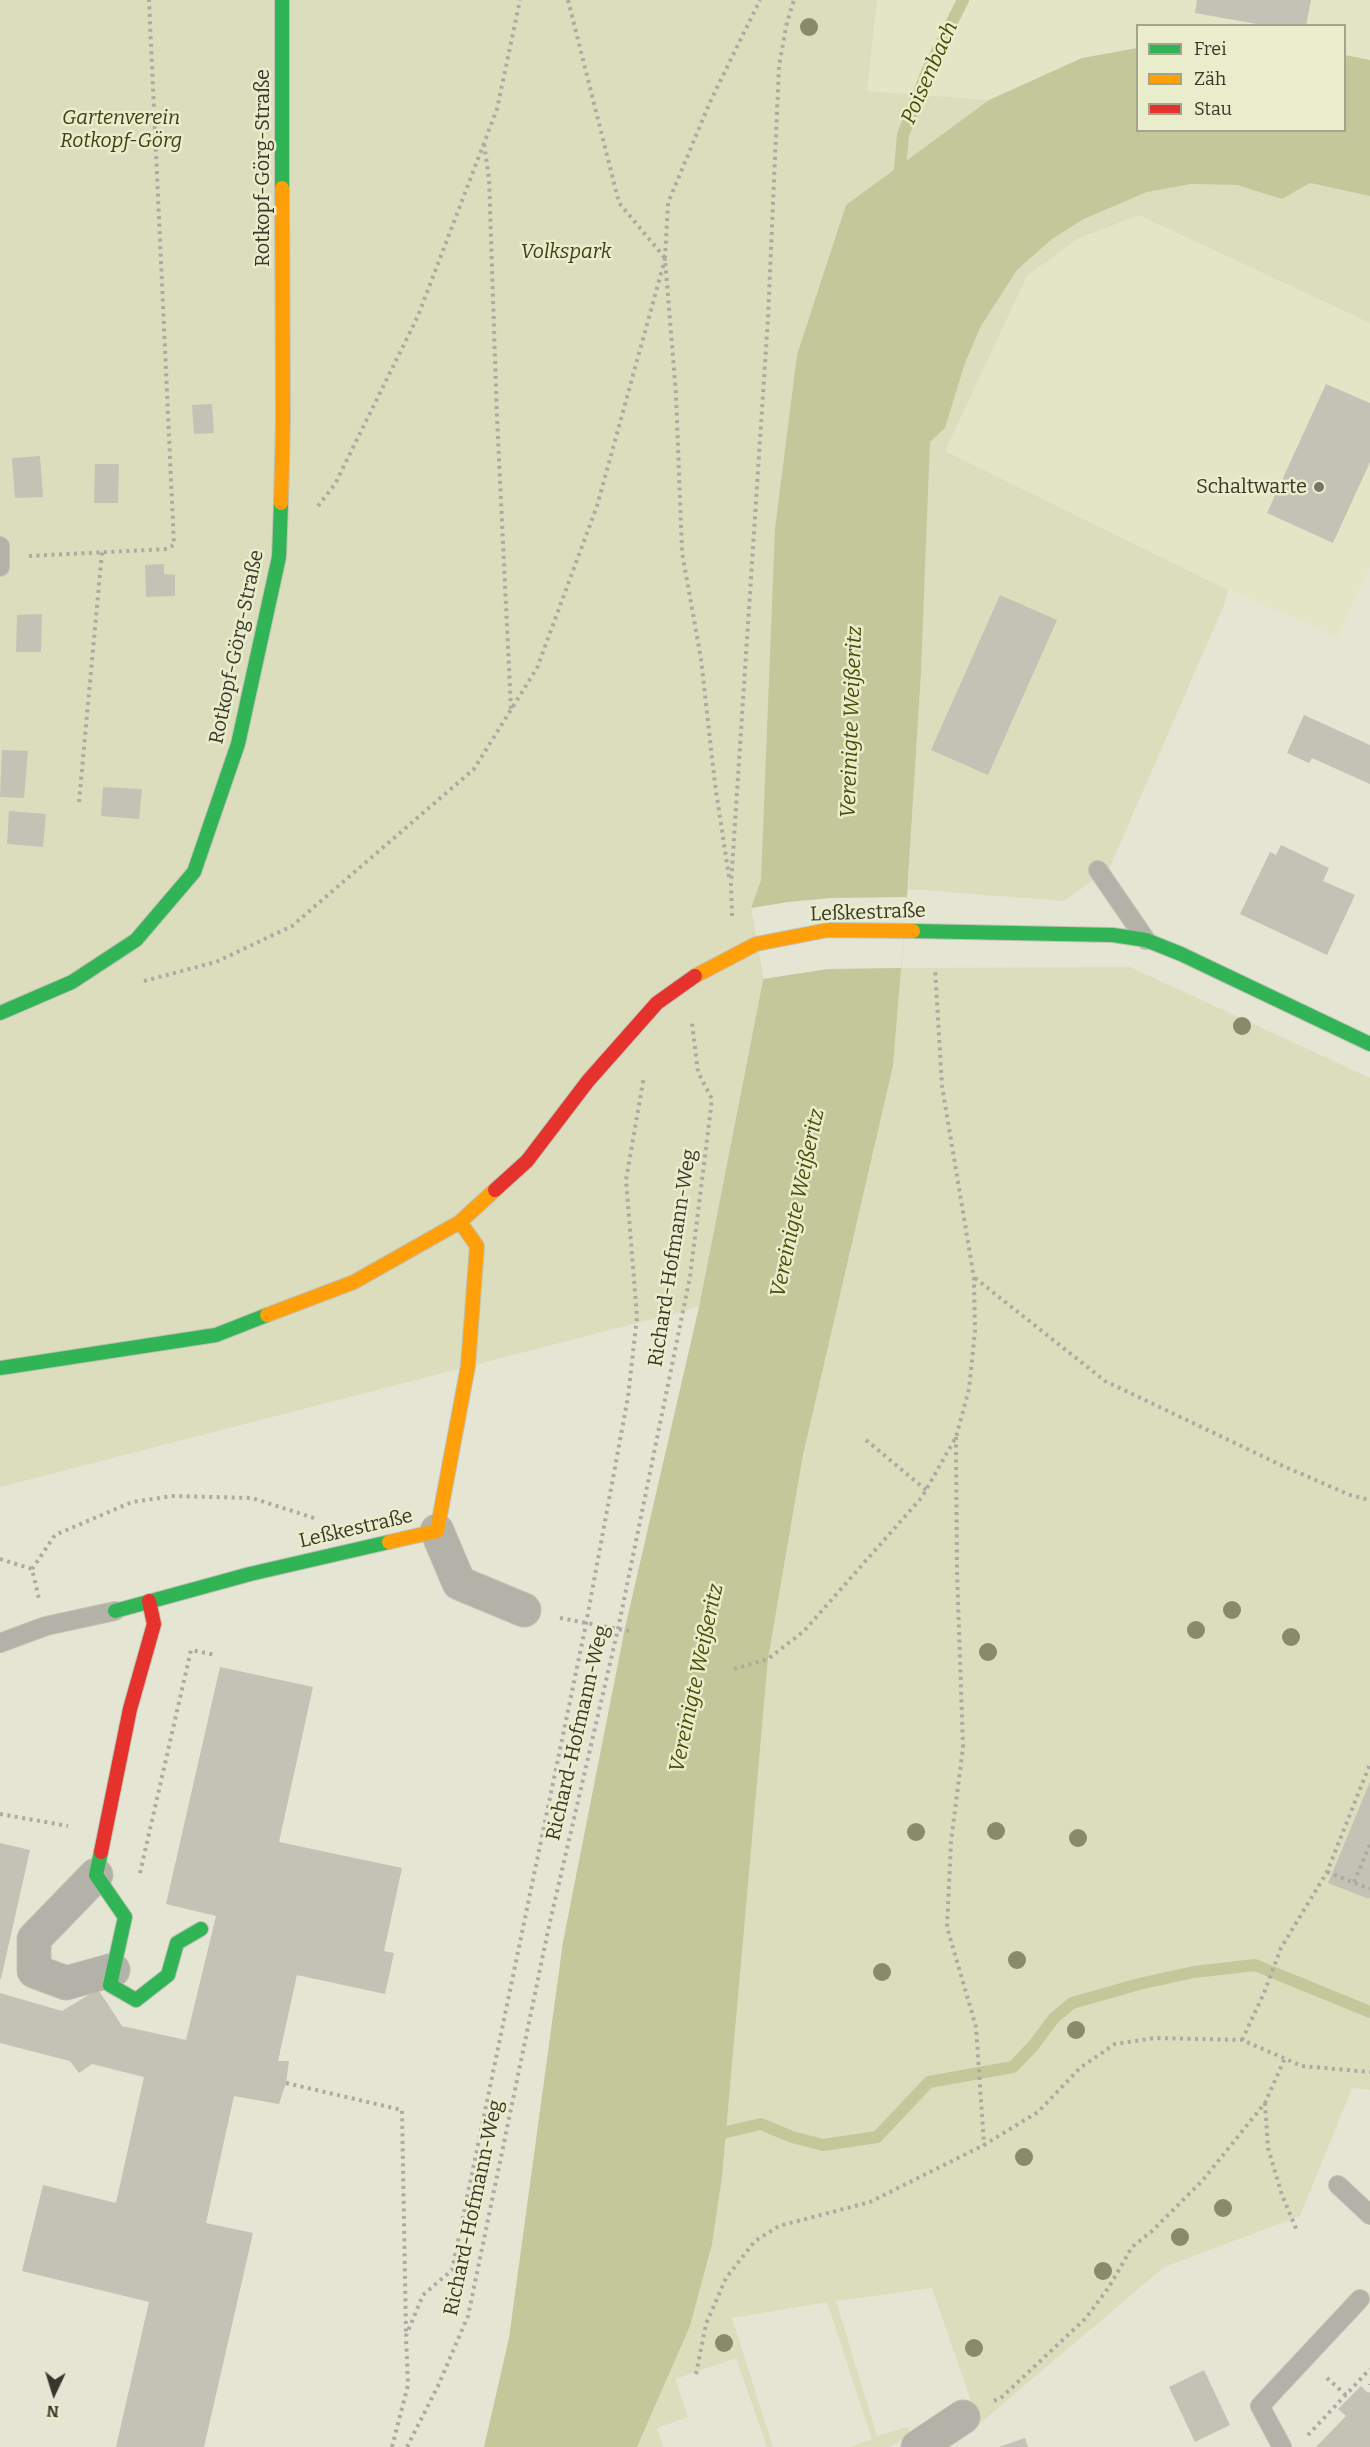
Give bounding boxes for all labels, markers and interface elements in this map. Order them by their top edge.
water label: Poisenbach [896,18,964,128]
legend [1136,24,1346,132]
text: Frei [1194,38,1227,60]
text: Zäh [1194,68,1226,90]
street label: Rotkopf-Görg-Straße [251,69,275,267]
text: Stau [1194,98,1232,120]
park label: Gartenverein Rotkopf-Görg [60,106,182,153]
park label: Volkspark [520,240,612,264]
place label: Schaltwarte [1196,475,1307,499]
marker: Schaltwarte [1312,480,1326,494]
street label: Rotkopf-Görg-Straße [205,548,269,746]
water label: Vereinigte Weißeritz [836,626,868,818]
street label: Leßkestraße [810,899,926,927]
water label: Vereinigte Weißeritz [766,1106,830,1300]
street label: Richard-Hofmann-Weg [644,1147,702,1369]
street label: Leßkestraße [297,1504,415,1554]
water label: Vereinigte Weißeritz [665,1581,729,1775]
street label: Richard-Hofmann-Weg [542,1623,614,1843]
street label: Richard-Hofmann-Weg [439,2098,509,2318]
north arrow [24,2363,84,2423]
text: N [46,2402,60,2421]

